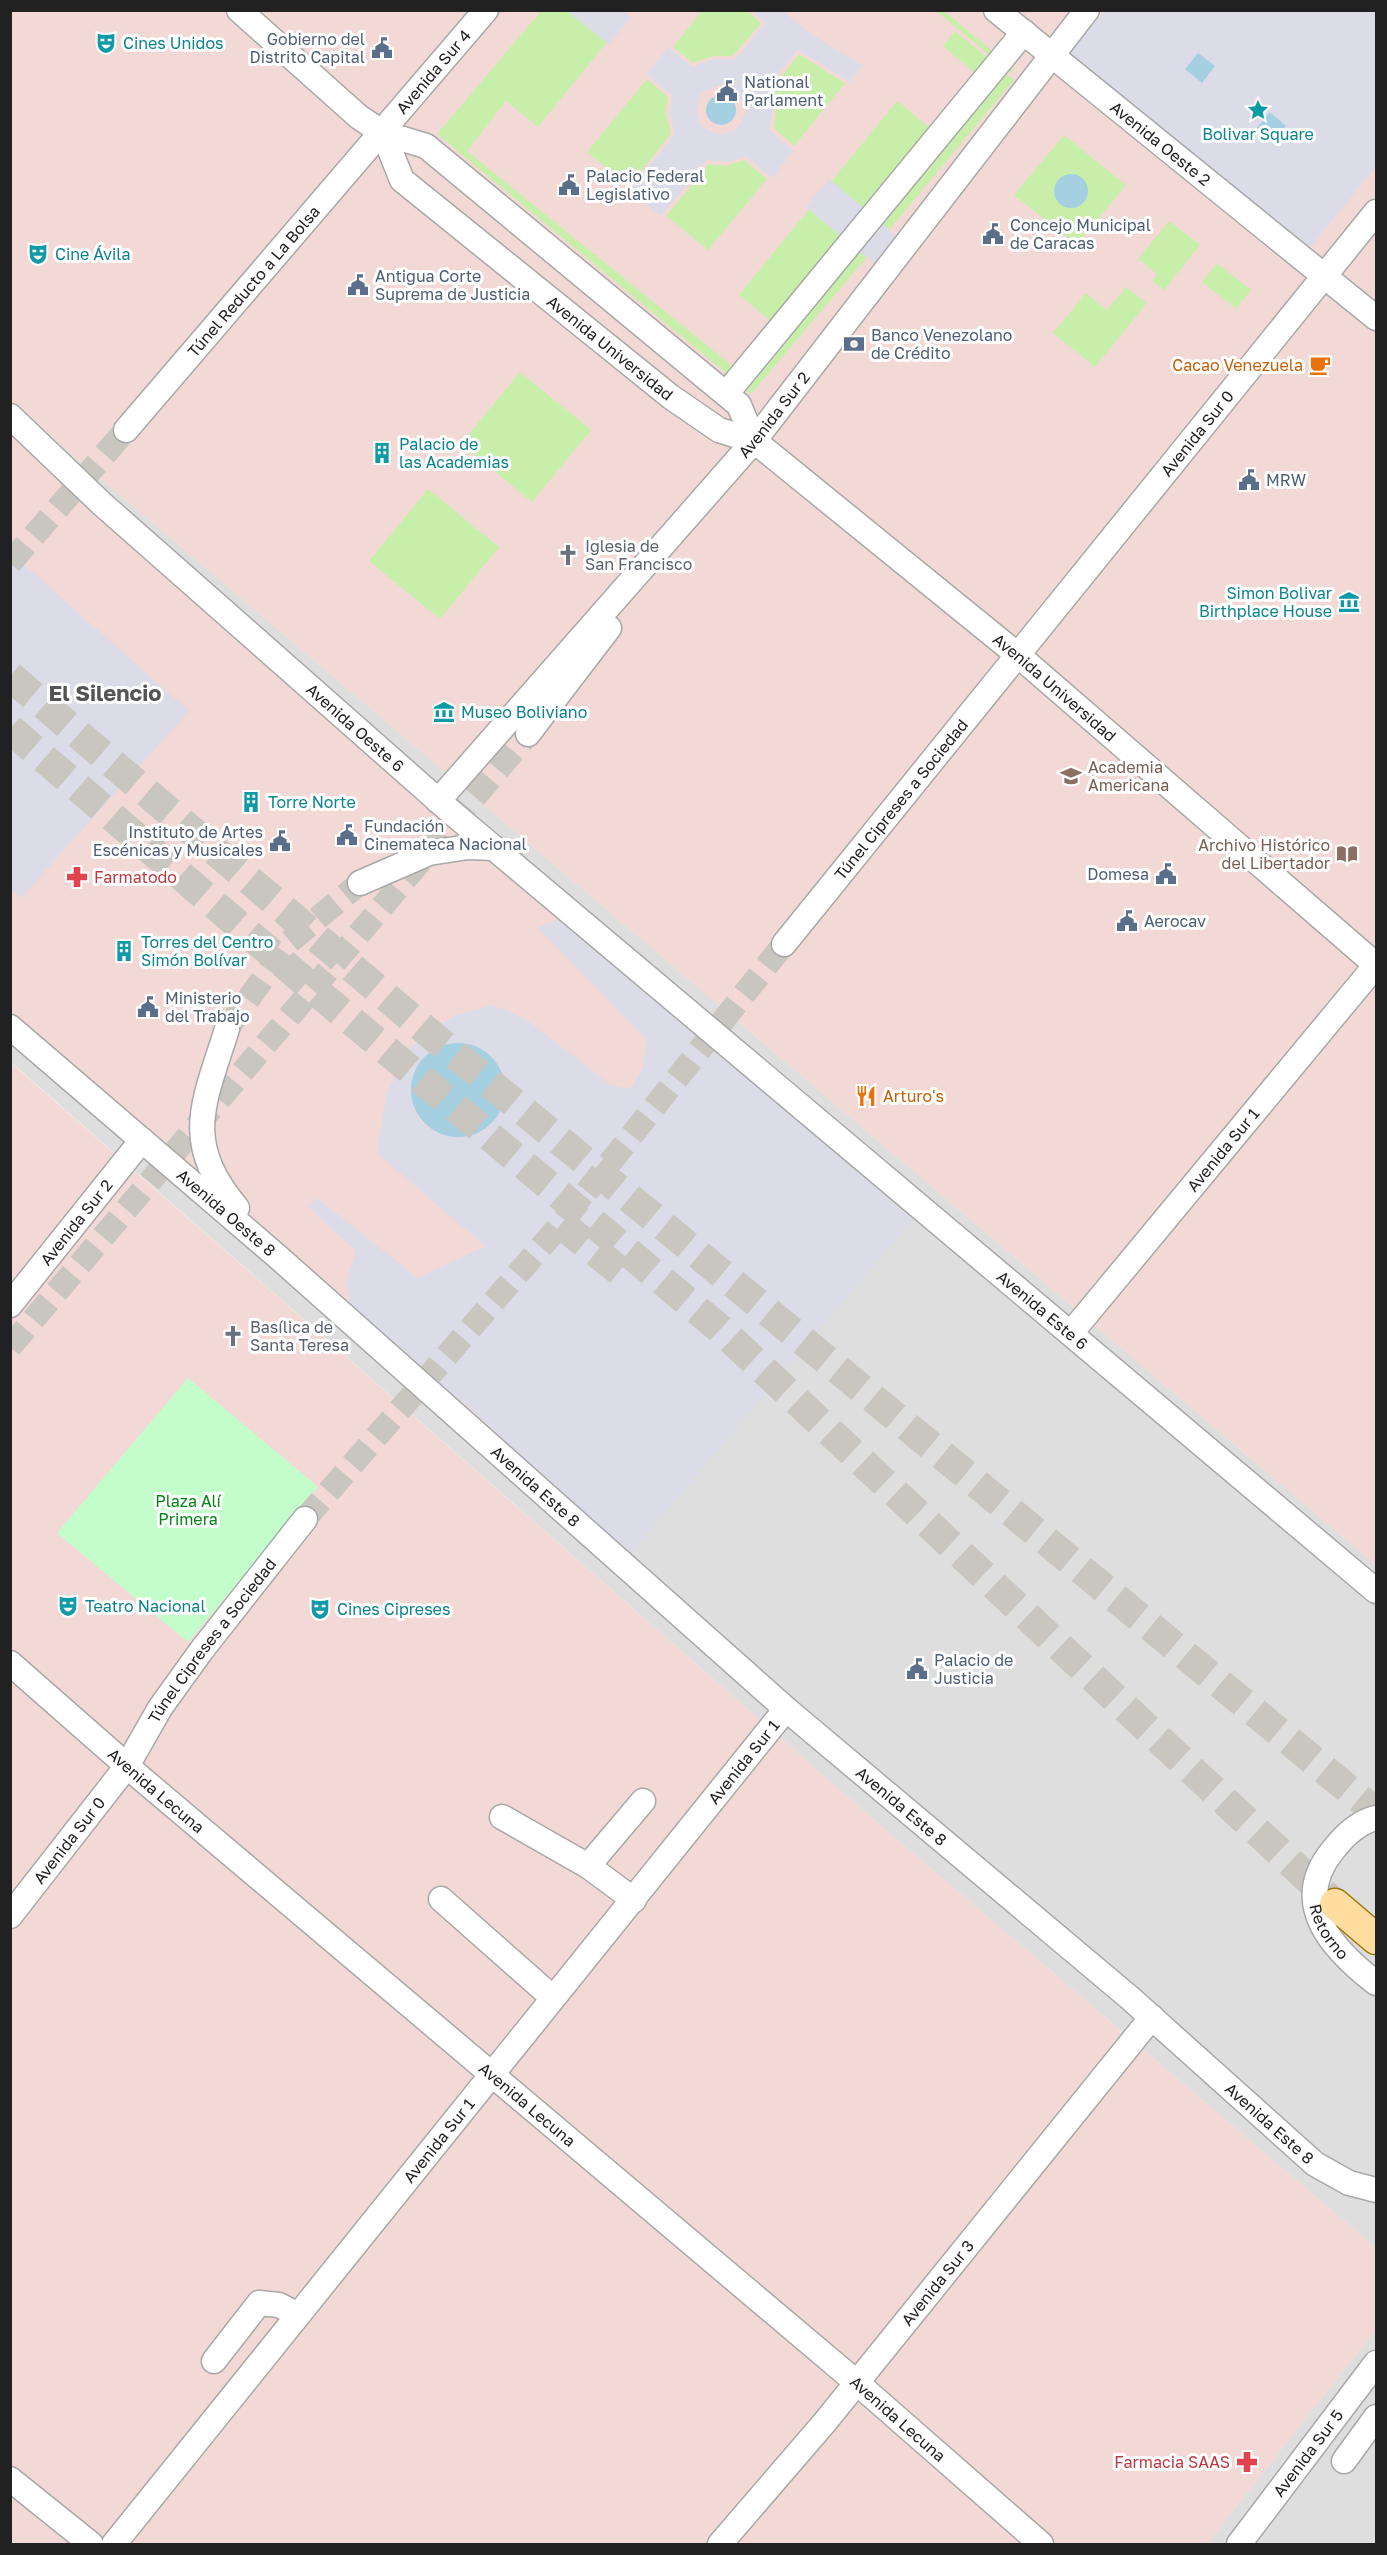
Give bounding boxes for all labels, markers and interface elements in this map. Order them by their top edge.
street label: Avenida Sur 4 [392,25,475,118]
place label: Gobierno del Distrito Capital [249,29,365,67]
theatre icon: Cines Unidos [94,31,118,55]
place label: Cines Unidos [123,33,224,53]
public building icon: Gobierno del Distrito Capital [370,36,394,60]
place label: National Parlament [744,72,823,110]
public building icon: National Parlament [715,79,739,103]
street label: Avenida Oeste 2 [1106,97,1215,190]
place icon: Bolivar Square [1246,98,1270,122]
place label: Bolivar Square [1202,124,1314,144]
place label: Palacio Federal Legislativo [586,166,704,204]
public building icon: Palacio Federal Legislativo [557,173,581,197]
street label: Túnel Reducto a La Bolsa [183,201,324,361]
place label: Concejo Municipal de Caracas [1010,215,1151,253]
public building icon: Concejo Municipal de Caracas [981,222,1005,246]
theatre icon: Cine Ávila [26,242,50,266]
place label: Cine Ávila [55,244,130,264]
place label: Antigua Corte Suprema de Justicia [375,266,530,304]
public building icon: Antigua Corte Suprema de Justicia [346,273,370,297]
street label: Avenida Universidad [543,291,677,405]
place label: Banco Venezolano de Crédito [871,325,1012,363]
bank icon: Banco Venezolano de Crédito [842,332,866,356]
cafe icon: Cacao Venezuela [1308,353,1332,377]
place label: Cacao Venezuela [1172,355,1303,375]
street label: Avenida Sur 2 [734,368,814,462]
street label: Avenida Sur 0 [1156,386,1238,480]
place label: Palacio de las Academias [399,434,509,472]
building icon: Palacio de las Academias [370,441,394,465]
public building icon: MRW [1237,468,1261,492]
place label: MRW [1266,470,1306,490]
place label: Iglesia de San Francisco [585,536,692,574]
church icon: Iglesia de San Francisco [556,543,580,567]
place label: Simon Bolivar Birthplace House [1199,583,1332,621]
museum icon: Simon Bolivar Birthplace House [1337,590,1361,614]
street label: Avenida Universidad [989,629,1121,746]
district label: El Silencio [49,679,161,706]
street label: Avenida Oeste 6 [302,679,408,776]
museum icon: Museo Boliviano [432,700,456,724]
place label: Museo Boliviano [461,702,587,722]
street label: Túnel Cipreses a Sociedad [830,715,972,884]
place label: Academia Americana [1088,757,1169,795]
school or university icon: Academia Americana [1059,764,1083,788]
building icon: Torre Norte [239,790,263,814]
place label: Torre Norte [268,792,356,812]
place label: Fundación Cinemateca Nacional [364,816,527,854]
place label: Instituto de Artes Escénicas y Musicales [93,822,263,860]
public building icon: Fundación Cinemateca Nacional [335,823,359,847]
public building icon: Instituto de Artes Escénicas y Musicales [268,829,292,853]
place label: Archivo Histórico del Libertador [1198,835,1330,873]
library icon: Archivo Histórico del Libertador [1335,842,1359,866]
public building icon: Domesa [1154,862,1178,886]
place label: Domesa [1087,864,1149,884]
pharmacy icon: Farmatodo [65,865,89,889]
place label: Farmatodo [94,867,177,887]
public building icon: Aerocav [1115,909,1139,933]
place label: Aerocav [1144,911,1206,931]
place label: Torres del Centro Simón Bolívar [141,932,273,970]
building icon: Torres del Centro Simón Bolívar [112,939,136,963]
place label: Ministerio del Trabajo [165,988,250,1026]
public building icon: Ministerio del Trabajo [136,995,160,1019]
restaurant icon: Arturo's [854,1084,878,1108]
place label: Arturo's [883,1086,944,1106]
street label: Avenida Sur 1 [1182,1104,1263,1196]
street label: Avenida Oeste 8 [173,1165,280,1261]
street label: Avenida Sur 2 [36,1175,117,1269]
street label: Avenida Este 6 [993,1266,1092,1354]
place label: Basílica de Santa Teresa [250,1317,349,1355]
church icon: Basílica de Santa Teresa [221,1324,245,1348]
street label: Avenida Este 8 [487,1441,584,1531]
park label: Plaza Alí Primera [155,1491,223,1529]
street label: Túnel Cipreses a Sociedad [144,1554,280,1726]
theatre icon: Teatro Nacional [56,1594,80,1618]
place label: Teatro Nacional [85,1596,206,1616]
theatre icon: Cines Cipreses [308,1597,332,1621]
place label: Cines Cipreses [337,1599,450,1619]
place label: Palacio de Justicia [934,1650,1013,1688]
public building icon: Palacio de Justicia [905,1657,929,1681]
street label: Avenida Sur 1 [703,1715,784,1808]
street label: Avenida Lecuna [104,1744,208,1837]
street label: Avenida Este 8 [852,1762,951,1850]
street label: Avenida Sur 0 [29,1793,109,1888]
street label: Retorno [1305,1902,1353,1963]
street label: Avenida Lecuna [475,2058,580,2151]
street label: Avenida Este 8 [1221,2078,1318,2168]
street label: Avenida Sur 1 [399,2094,479,2187]
street label: Avenida Sur 3 [897,2236,978,2330]
street label: Avenida Lecuna [846,2372,950,2466]
street label: Avenida Sur 5 [1268,2406,1347,2501]
pharmacy icon: Farmacia SAAS [1235,2450,1259,2474]
place label: Farmacia SAAS [1114,2452,1230,2472]

